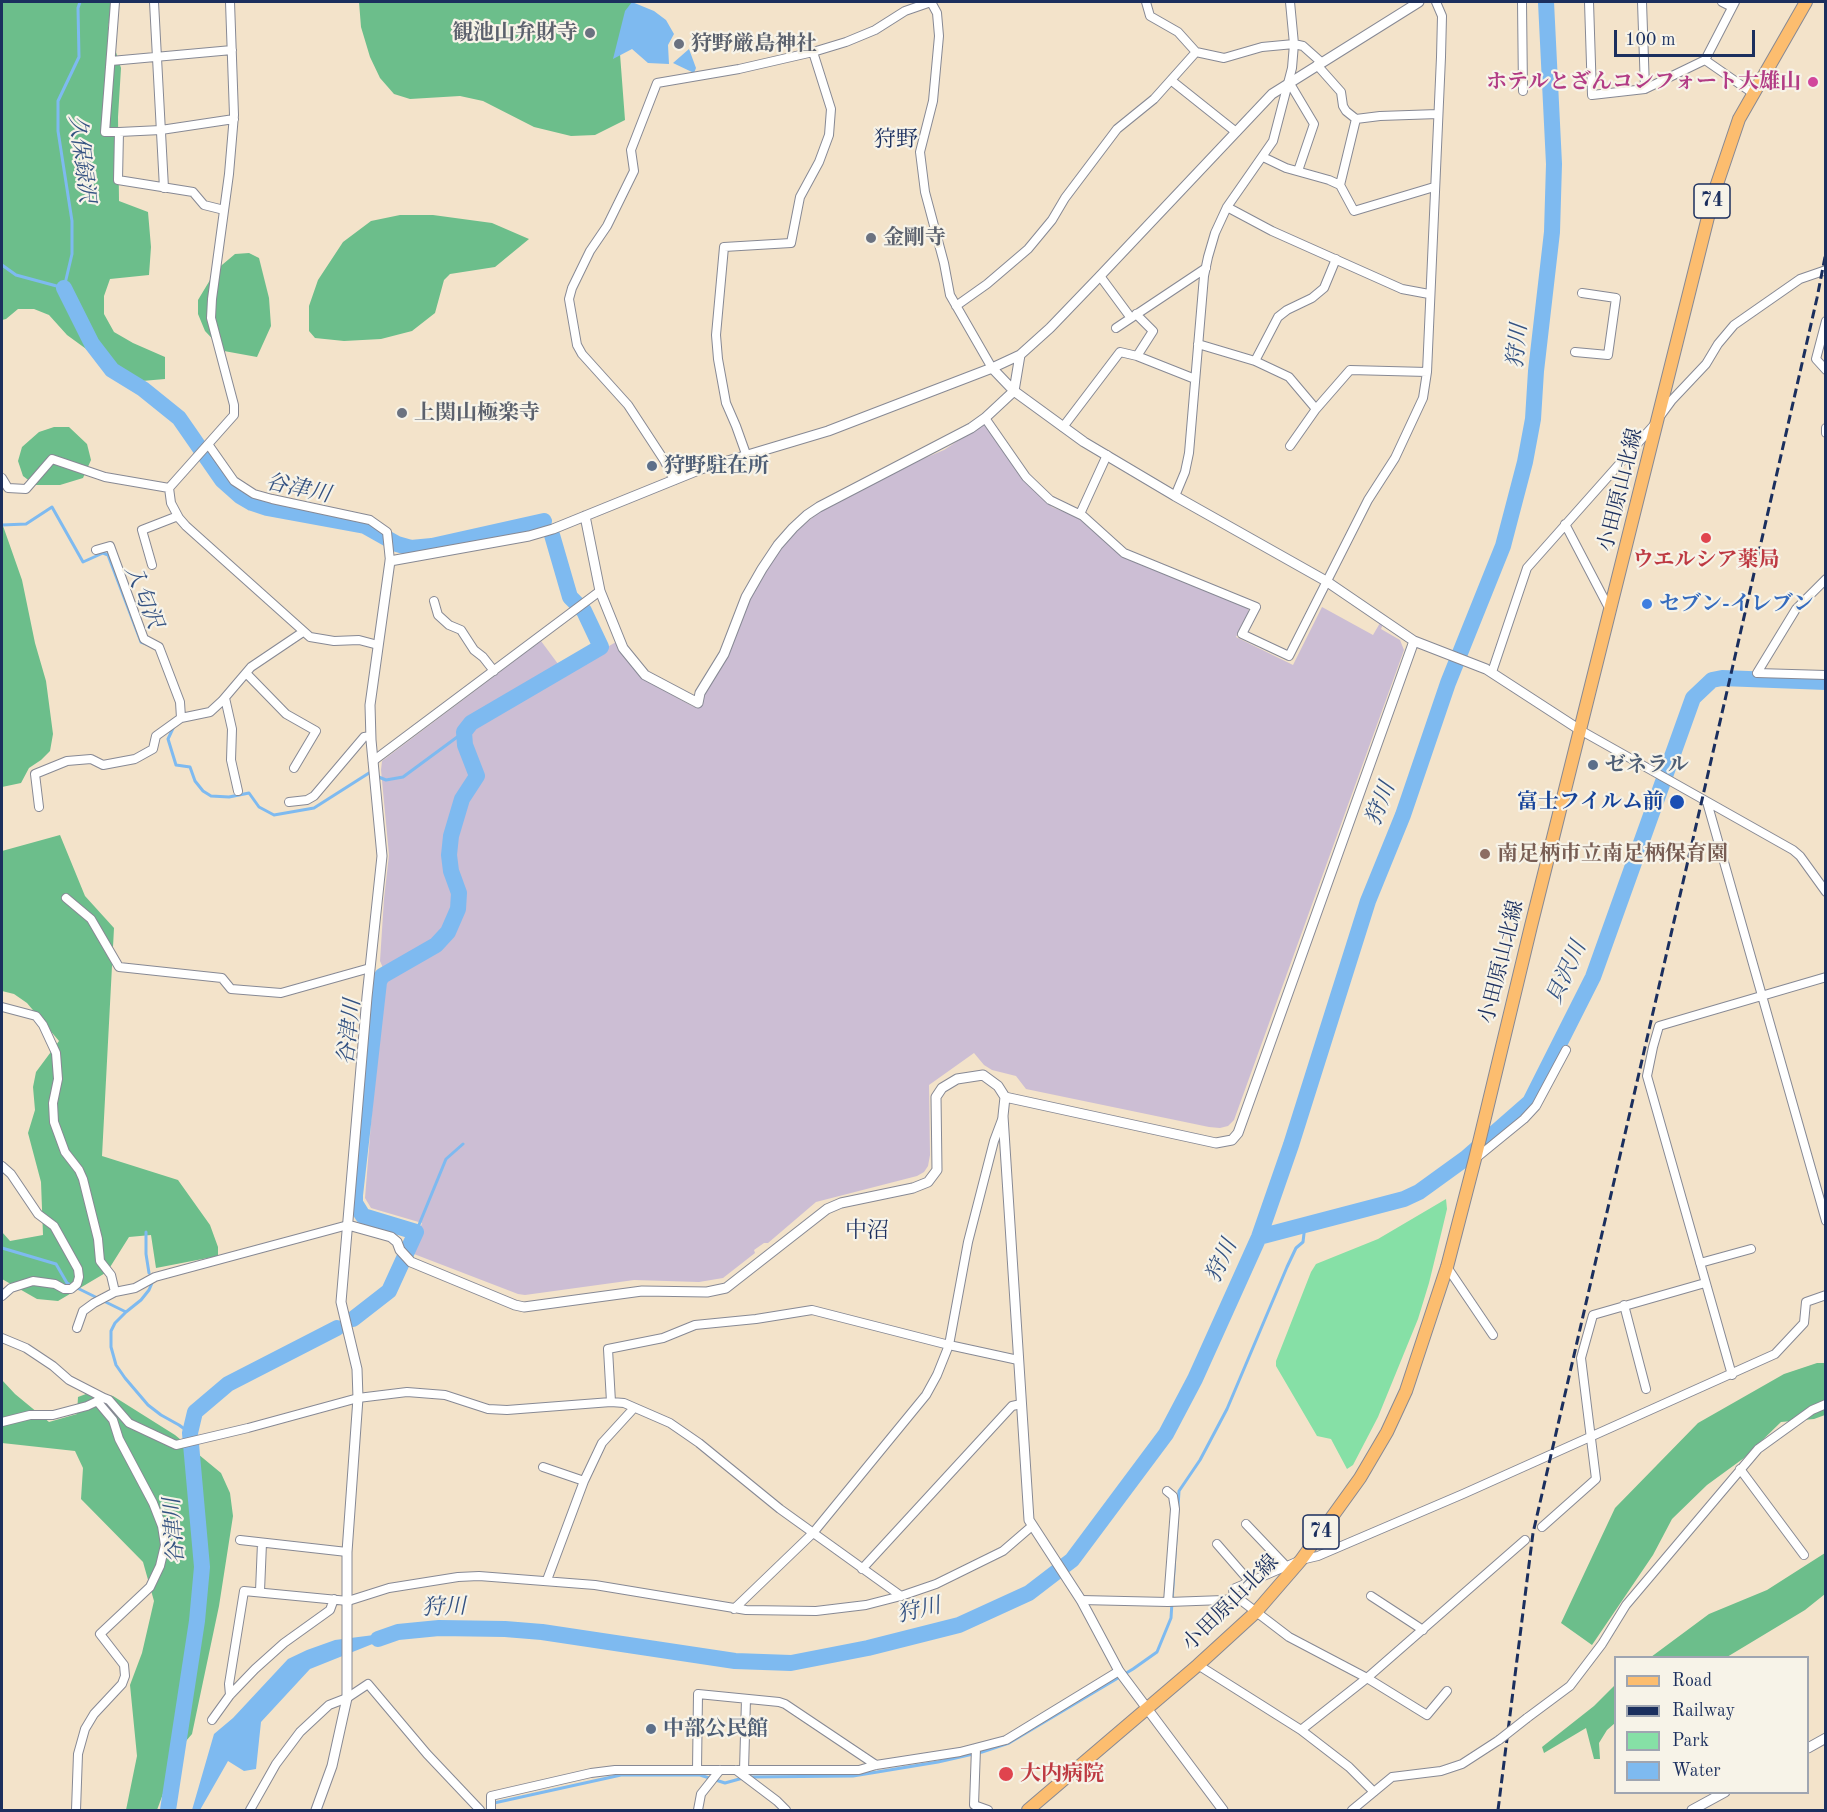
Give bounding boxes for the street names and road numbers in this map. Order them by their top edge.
road number: 74 [1694,184,1730,218]
street label: 小田原山北線 [1594,426,1648,554]
street label: 小田原山北線 [1475,898,1529,1026]
road number: 74 [1303,1515,1339,1549]
street label: 小田原山北線 [1178,1550,1284,1656]

